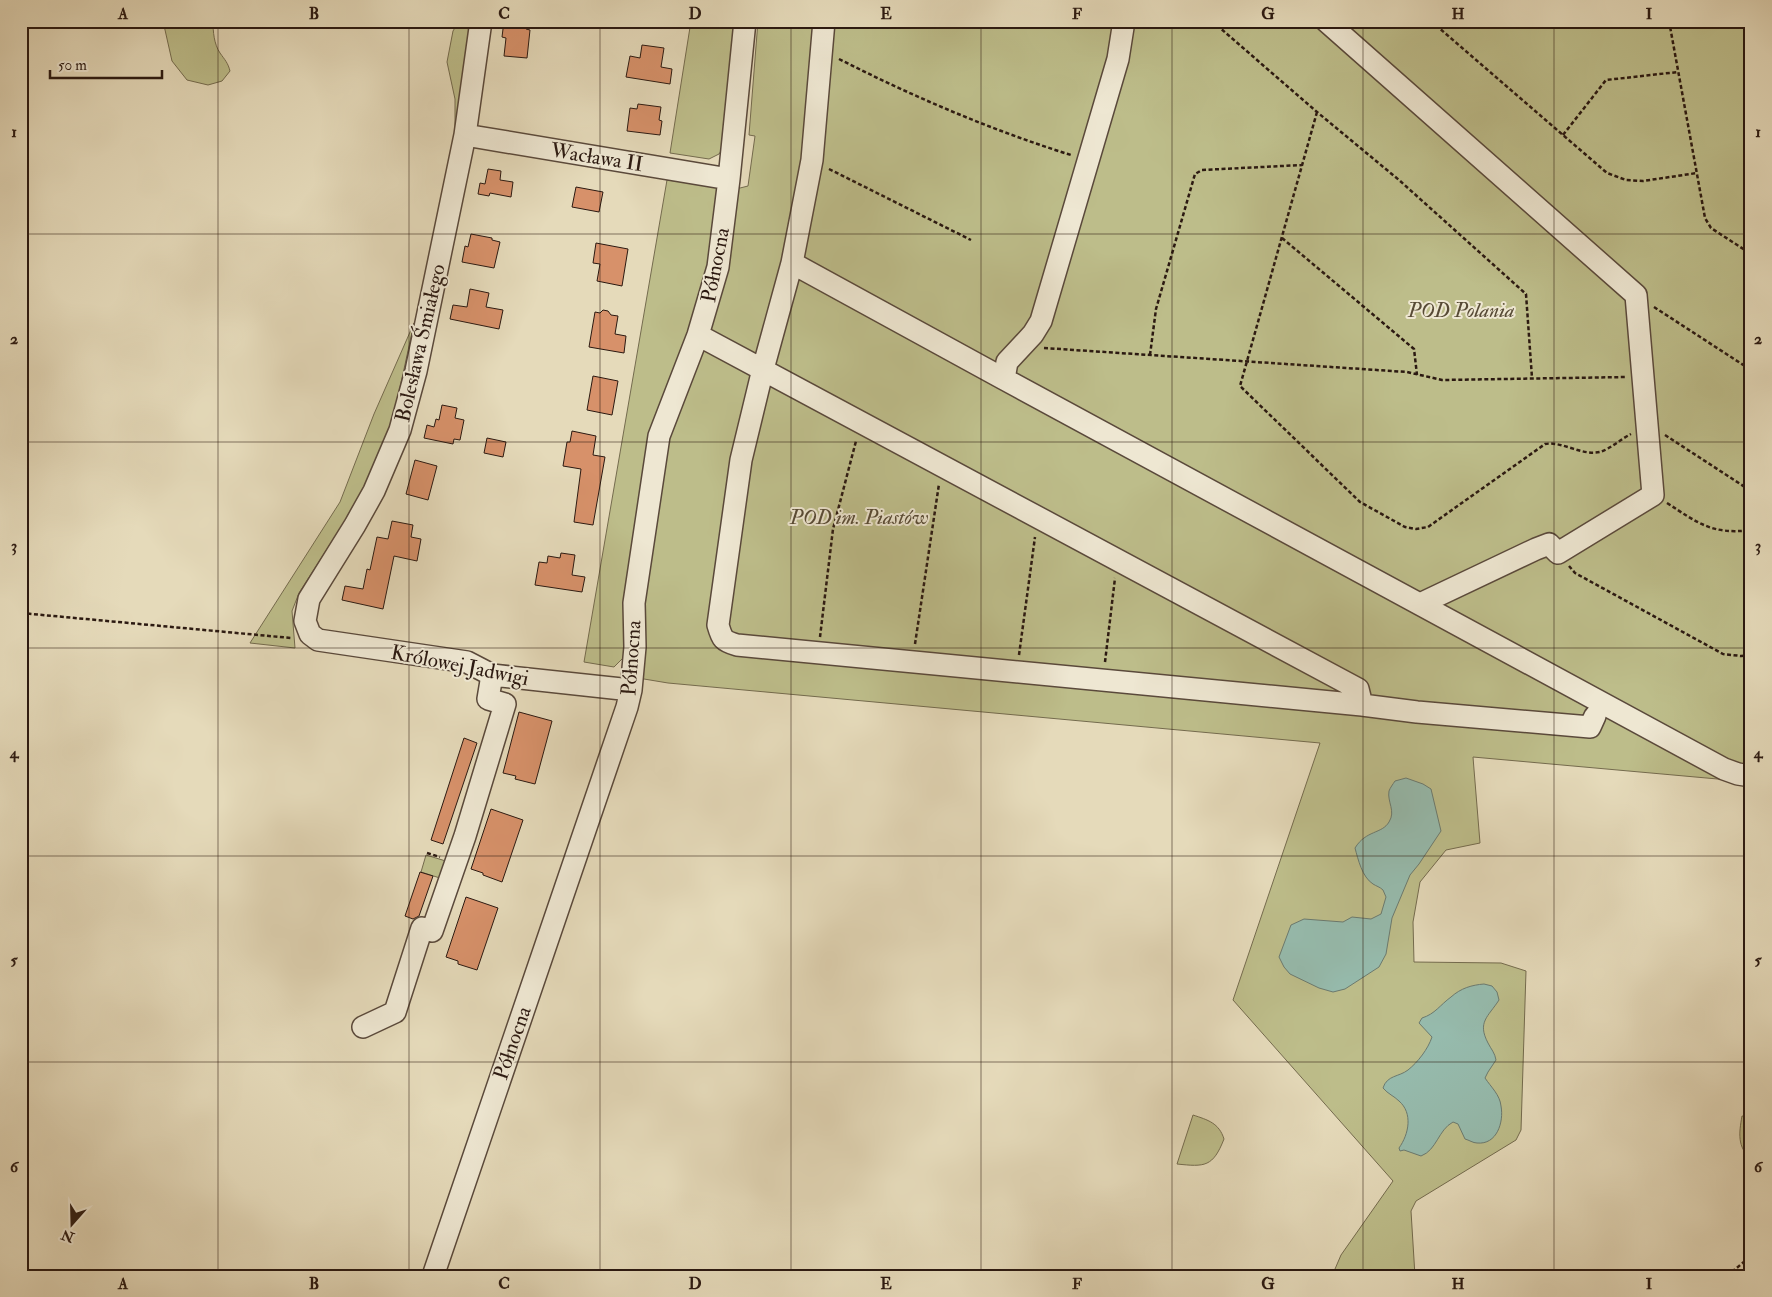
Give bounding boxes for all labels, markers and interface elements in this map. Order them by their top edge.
text: A [117,4,129,24]
text: B [309,4,319,24]
text: C [498,4,510,24]
text: D [688,4,702,24]
text: E [880,4,892,24]
text: F [1072,4,1082,24]
text: G [1261,4,1275,24]
text: H [1451,4,1465,24]
text: I [1646,4,1653,24]
scale bar [50,48,162,80]
text: 50 m [58,56,87,75]
text: 1 [11,122,17,142]
text: 1 [1755,122,1761,142]
street label: Wacława II [548,137,645,178]
street label: Północna [695,225,736,305]
street label: Bolesława Śmiałego [389,261,452,425]
park label: POD Polania [1406,297,1515,324]
text: 2 [10,329,18,349]
text: 2 [1754,329,1762,349]
park label: POD im. Piastów [788,504,929,531]
text: 3 [11,536,17,556]
text: 3 [1755,536,1761,556]
street label: Północna [615,619,648,697]
street label: Królowej Jadwigi [389,639,532,692]
text: 4 [9,743,20,763]
text: 4 [1753,743,1764,763]
text: 5 [10,950,18,970]
text: 5 [1754,950,1762,970]
street label: Północna [487,1003,538,1083]
text: 6 [10,1157,20,1177]
text: 6 [1754,1157,1764,1177]
north arrow [48,1200,98,1250]
text: N [58,1225,77,1246]
text: A [117,1274,129,1294]
text: B [309,1274,319,1294]
text: C [498,1274,510,1294]
text: D [688,1274,702,1294]
text: E [880,1274,892,1294]
text: F [1072,1274,1082,1294]
text: G [1261,1274,1275,1294]
text: H [1451,1274,1465,1294]
text: I [1646,1274,1653,1294]

